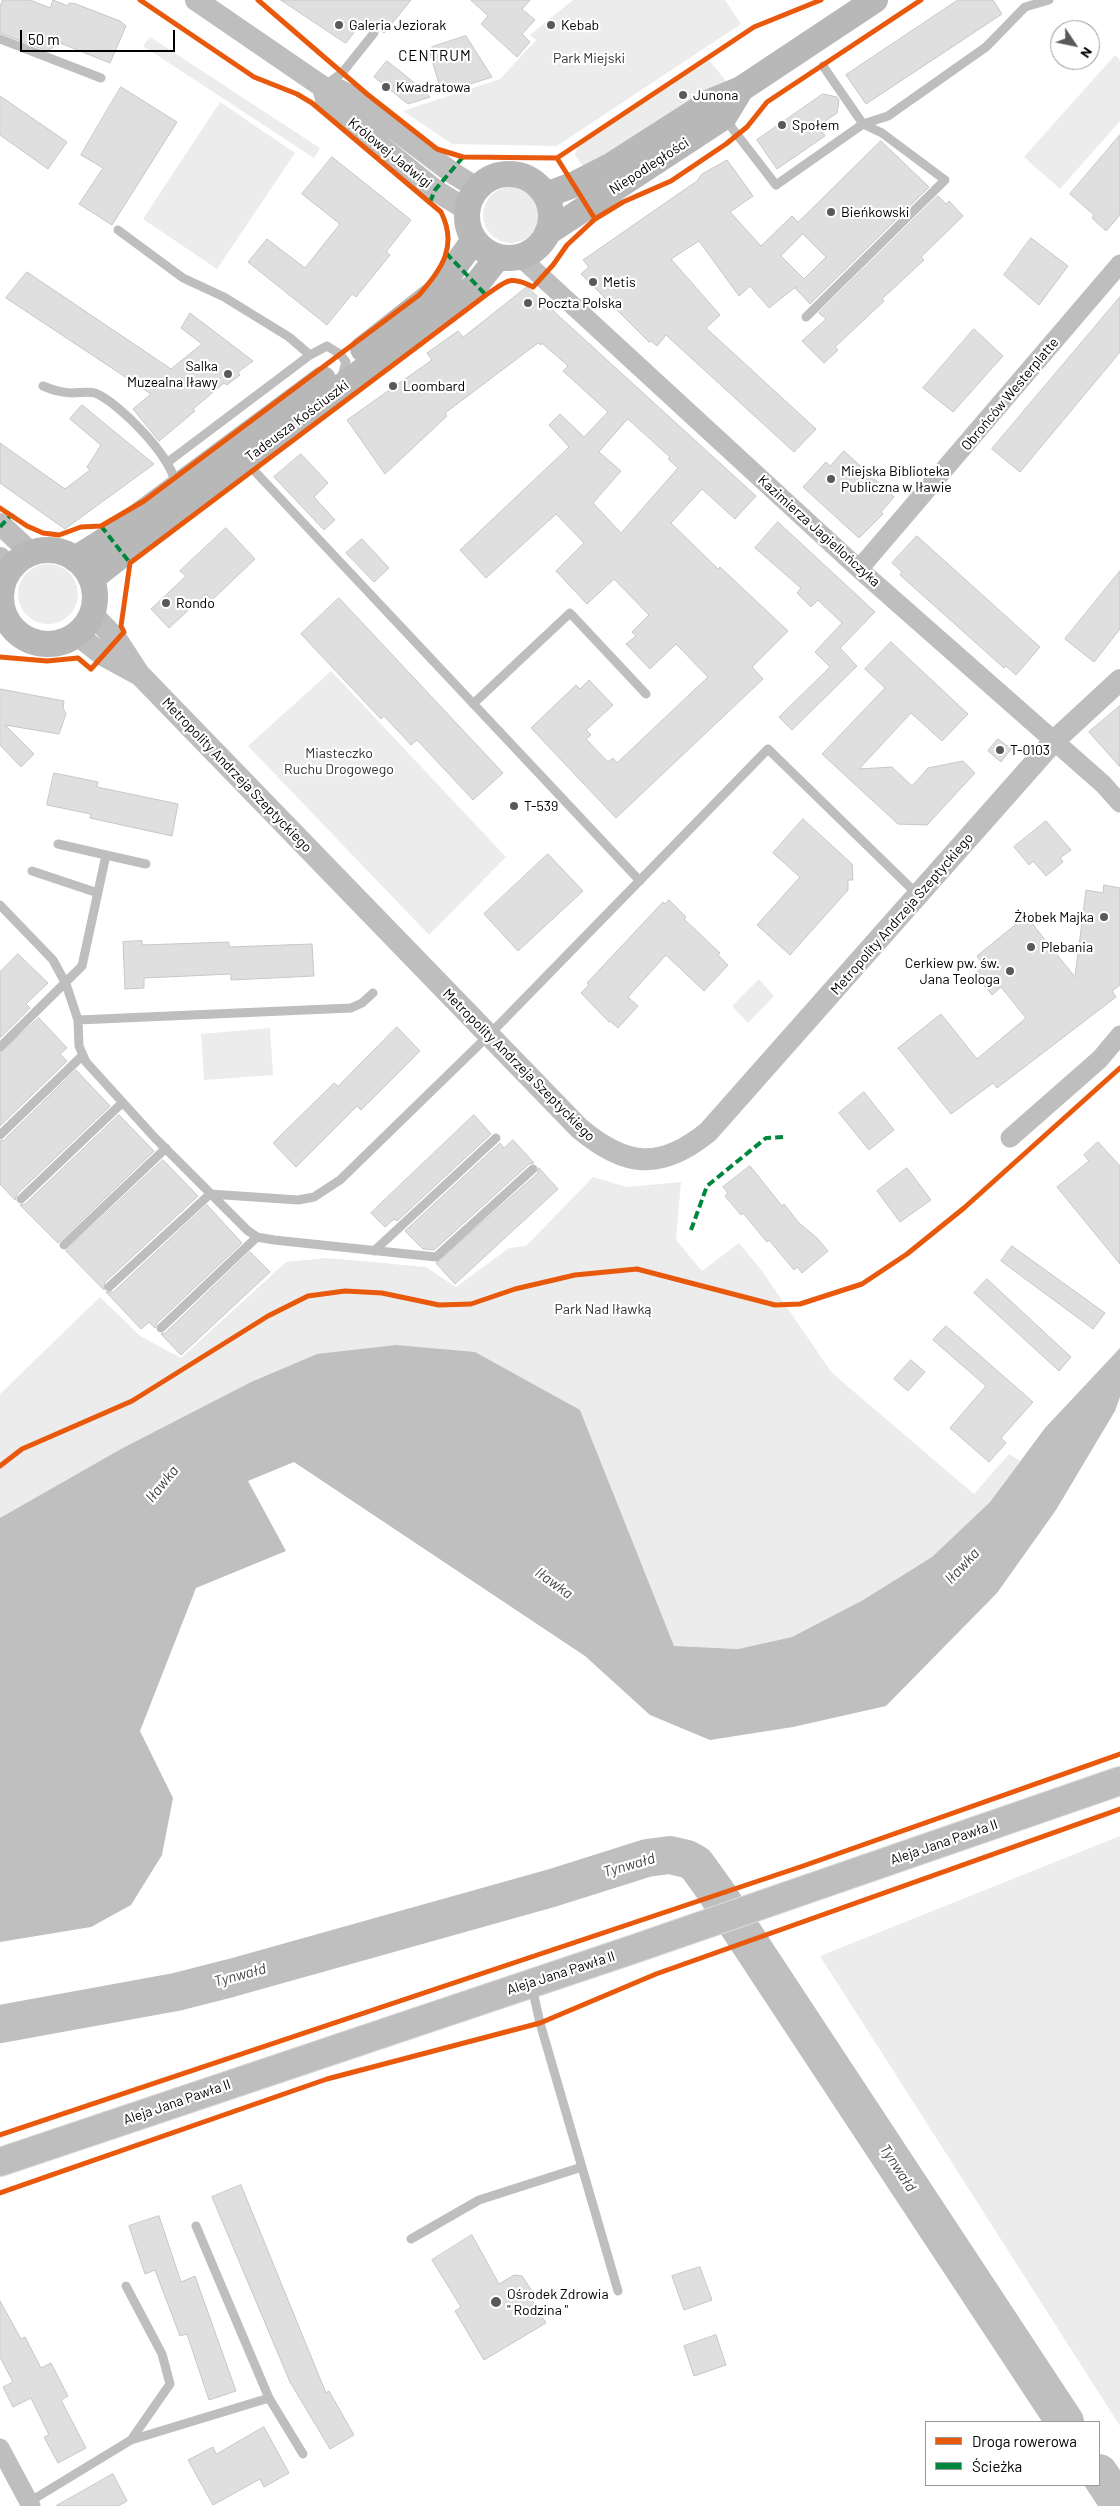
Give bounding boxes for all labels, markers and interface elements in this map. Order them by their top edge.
place label: Galeria Jeziorak [349,17,446,33]
place label: Kebab [561,17,599,33]
marker: Galeria Jeziorak [333,19,345,31]
marker: Kebab [545,19,557,31]
scale bar [22,20,178,52]
north arrow [1050,20,1100,70]
text: 50 m [28,30,60,48]
text: N [1077,44,1097,62]
district label: CENTRUM [397,47,473,65]
park label: Park Miejski [553,50,625,66]
place label: Kwadratowa [396,79,471,95]
marker: Kwadratowa [380,81,392,93]
place label: Junona [693,87,738,103]
marker: Junona [677,89,689,101]
street label: Królowej Jadwigi [345,114,435,192]
place label: Społem [792,117,839,133]
marker: Społem [776,119,788,131]
street label: Niepodległości [606,134,692,198]
place label: Bieńkowski [841,204,909,220]
marker: Bieńkowski [825,206,837,218]
place label: Metis [603,274,636,290]
marker: Metis [587,276,599,288]
place label: Poczta Polska [538,295,622,311]
marker: Poczta Polska [522,297,534,309]
street label: Obrońców Westerplatte [958,334,1062,454]
place label: Salka Muzealna Iławy [127,358,218,391]
marker: Salka Muzealna Iławy [222,368,234,380]
street label: Tadeusza Kościuszki [242,377,352,465]
place label: Loombard [403,378,465,394]
marker: Loombard [387,380,399,392]
place label: Miejska Biblioteka Publiczna w Iławie [841,463,952,496]
street label: Kazimierza Jagiellończyka [754,472,884,590]
marker: Miejska Biblioteka Publiczna w Iławie [825,473,837,485]
place label: Rondo [176,595,215,611]
marker: Rondo [160,597,172,609]
street label: Metropolity Andrzeja Szeptyckiego [158,694,316,856]
place label: T-0103 [1010,742,1050,758]
marker: T-0103 [994,744,1006,756]
park label: Miasteczko Ruchu Drogowego [284,745,394,778]
place label: T-539 [524,798,558,814]
marker: T-539 [508,800,520,812]
street label: Metropolity Andrzeja Szeptyckiego [827,830,977,998]
place label: Żłobek Majka [1014,909,1094,925]
marker: Żłobek Majka [1098,911,1110,923]
place label: Plebania [1041,939,1093,955]
marker: Plebania [1025,941,1037,953]
place label: Cerkiew pw. św. Jana Teologa [905,955,1000,988]
marker: Cerkiew pw. św. Jana Teologa [1004,965,1016,977]
street label: Metropolity Andrzeja Szeptyckiego [439,985,599,1145]
park label: Park Nad Iławką [555,1301,651,1317]
water label: Iławka [142,1462,182,1506]
water label: Iławka [941,1544,983,1588]
water label: Iławka [532,1563,576,1603]
street label: Aleja Jana Pawła II [888,1816,1000,1868]
water label: Tynwałd [601,1849,657,1881]
street label: Aleja Jana Pawła II [505,1948,617,1998]
water label: Tynwałd [212,1959,268,1991]
street label: Aleja Jana Pawła II [121,2076,233,2128]
water label: Tynwałd [876,2141,920,2195]
place label: Ośrodek Zdrowia " Rodzina " [507,2286,609,2318]
marker: Ośrodek Zdrowia " Rodzina " [489,2295,503,2309]
legend [925,2421,1100,2486]
text: Droga rowerowa [972,2432,1077,2450]
text: Ścieżka [972,2457,1022,2475]

